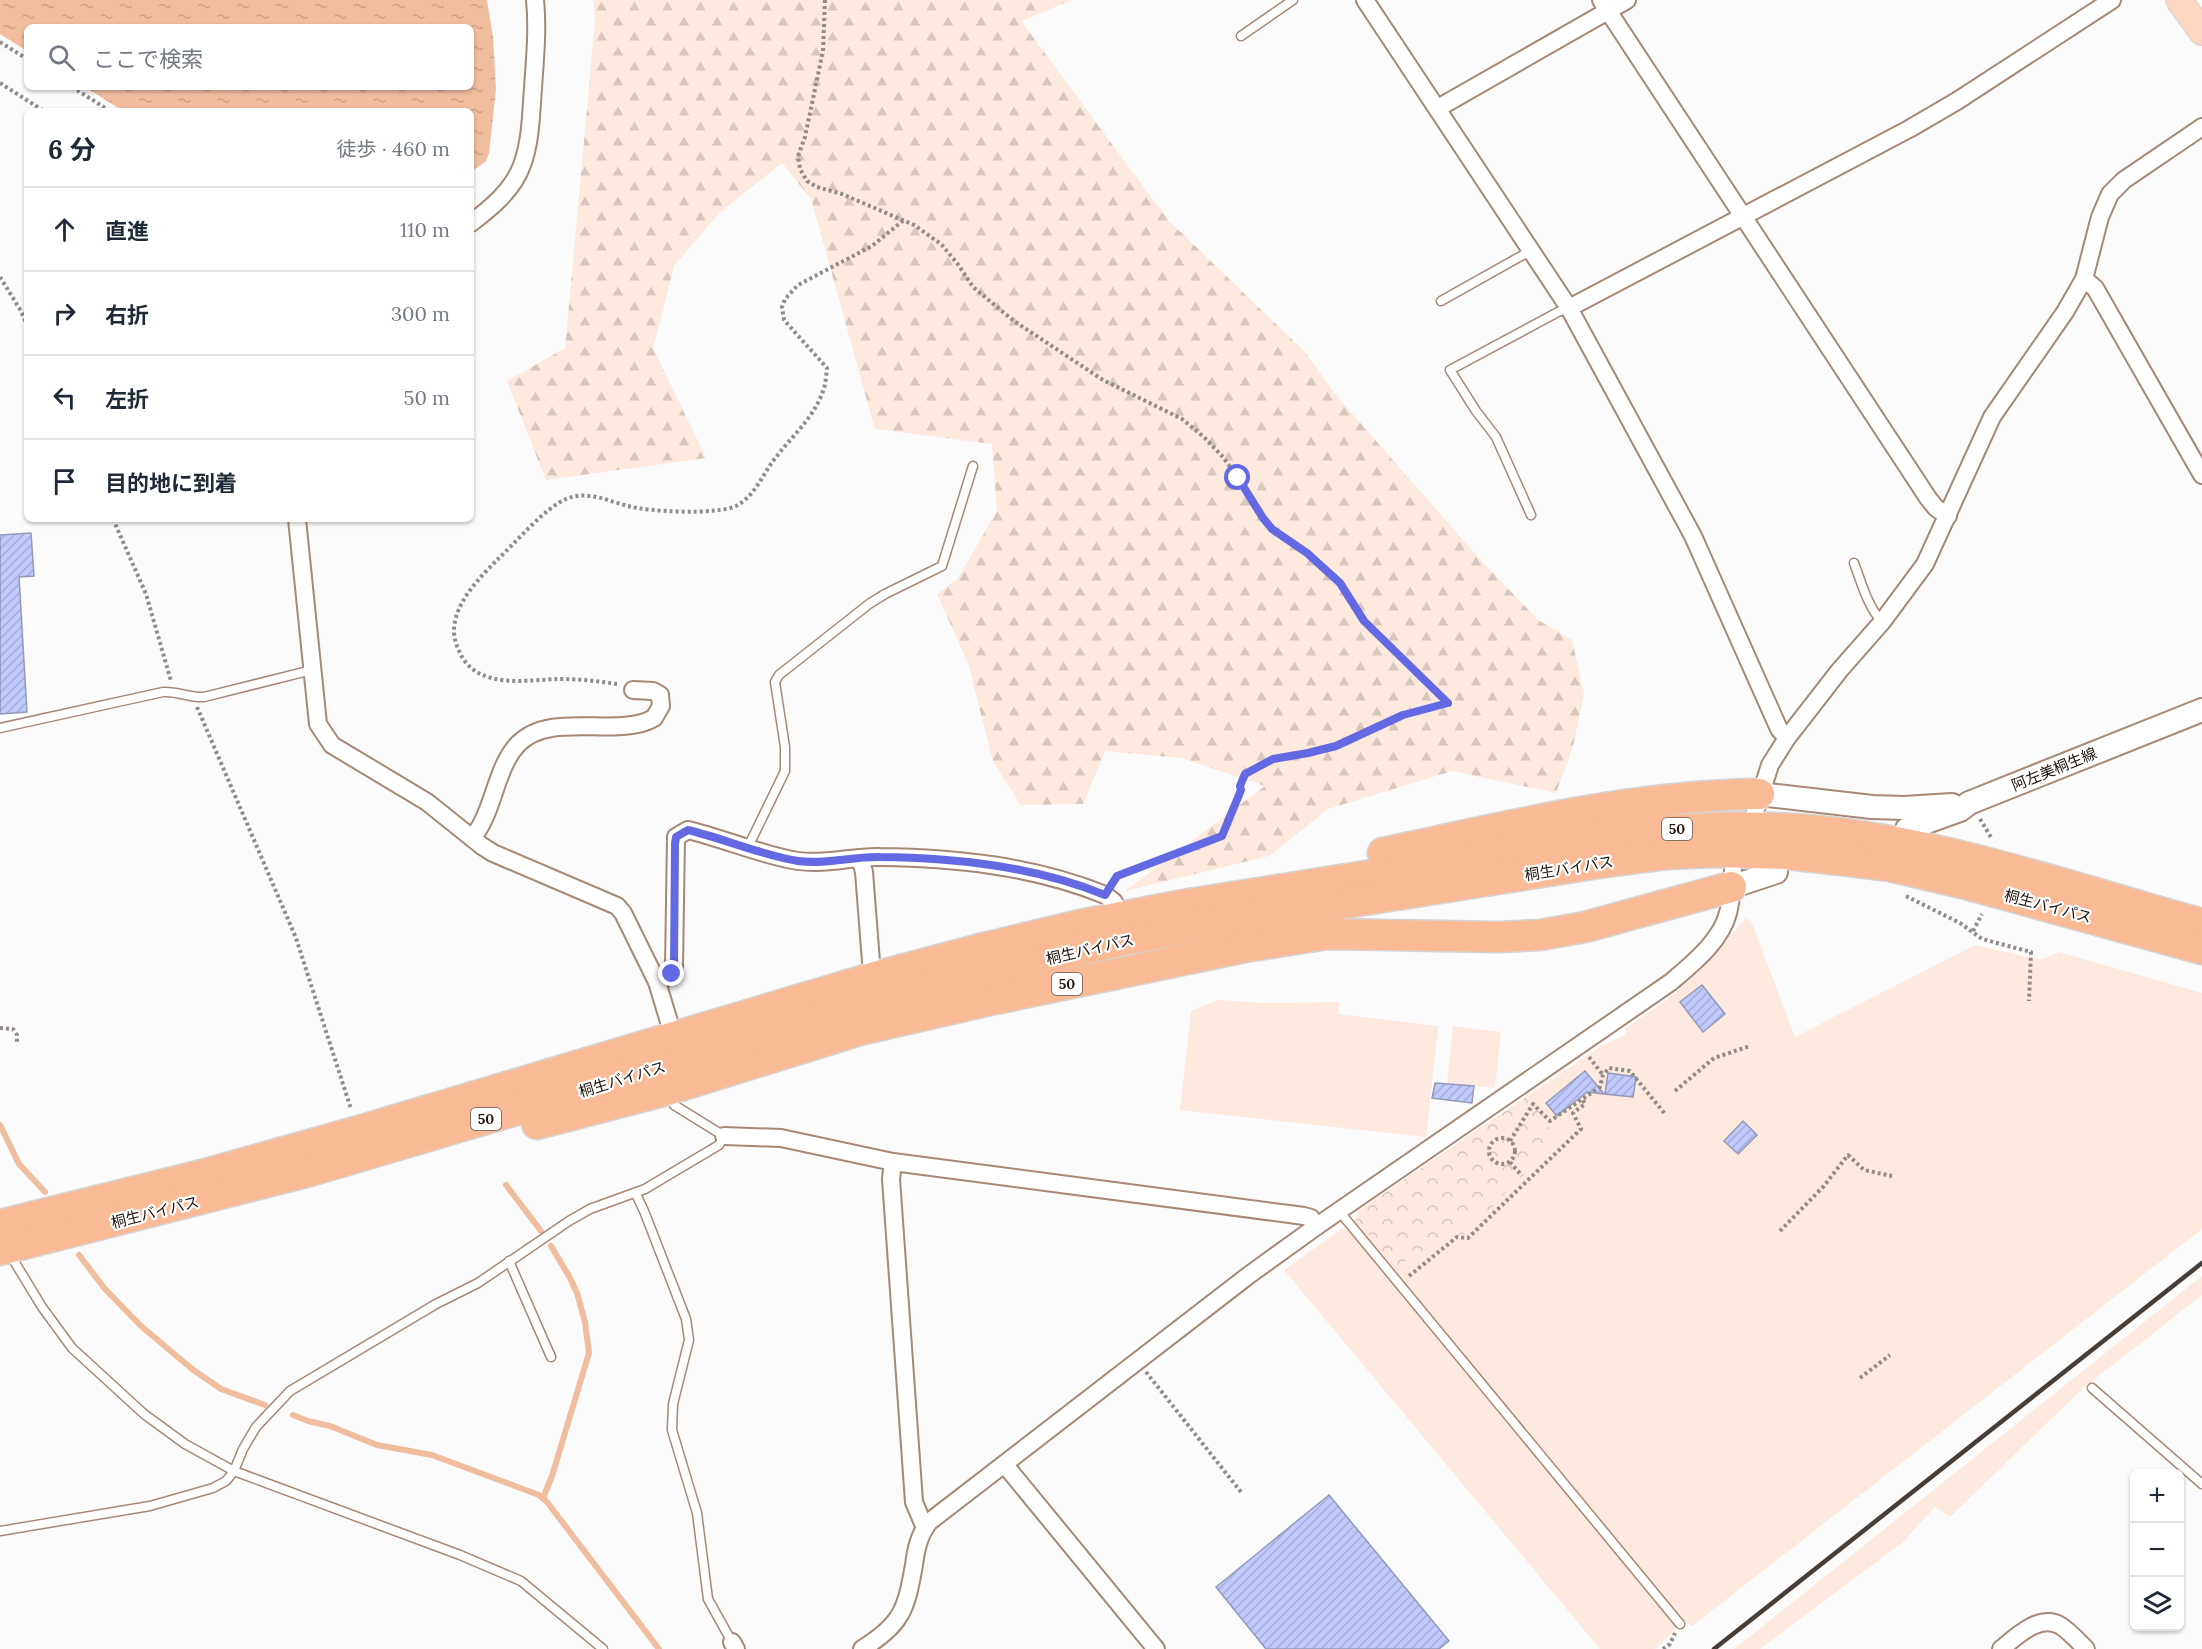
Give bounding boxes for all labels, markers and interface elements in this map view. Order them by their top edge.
search box [24,24,474,90]
icon: search [45,41,78,74]
text: ここで検索 [93,45,203,73]
text: 6 分 [48,133,96,166]
text: 徒歩 · 460 m [337,136,450,161]
icon: ahead [48,213,81,246]
text: 直進 [105,217,149,245]
text: 110 m [400,217,450,242]
icon: right [48,297,81,330]
text: 右折 [105,301,149,329]
text: 300 m [391,301,450,326]
icon: left [48,381,81,414]
text: 左折 [105,385,149,413]
text: 50 m [404,385,450,410]
route start [1224,464,1250,490]
icon: arrive [48,465,81,498]
text: 目的地に到着 [105,469,237,497]
street label: 阿左美桐生線 [2009,743,2099,795]
road number: 50 [1662,818,1692,840]
street label: 桐生バイパス [1523,852,1615,884]
street label: 桐生バイパス [2002,885,2094,927]
street label: 桐生バイパス [1044,930,1136,968]
route end [658,960,684,986]
road number: 50 [1052,973,1082,995]
street label: 桐生バイパス [576,1057,668,1101]
road number: 50 [471,1108,501,1130]
street label: 桐生バイパス [109,1192,201,1232]
map controls [2130,1469,2184,1631]
button: + [2130,1469,2184,1523]
button: − [2130,1523,2184,1577]
button: layers [2130,1577,2184,1631]

